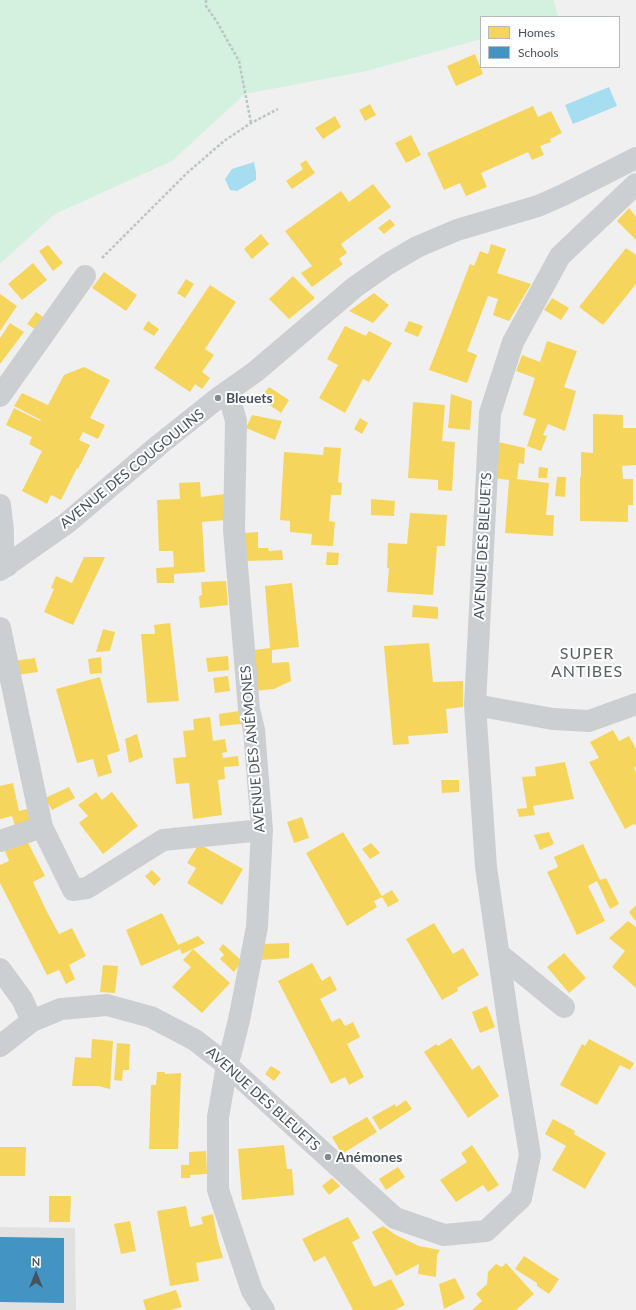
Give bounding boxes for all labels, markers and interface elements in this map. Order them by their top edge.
legend [480,16,620,68]
text: Homes [518,25,555,40]
text: Schools [518,45,559,60]
place label: Bleuets [226,390,273,406]
marker: Bleuets [213,393,223,403]
street label: AVENUE DES COUGOULINS [57,406,207,532]
street label: AVENUE DES BLEUETS [471,472,495,620]
district label: SUPER ANTIBES [551,644,623,682]
street label: AVENUE DES ANÉMONES [237,665,269,833]
street label: AVENUE DES BLEUETS [203,1043,323,1155]
place label: Anémones [336,1149,402,1165]
marker: Anémones [323,1152,333,1162]
north arrow [16,1254,56,1294]
text: N [32,1255,40,1268]

